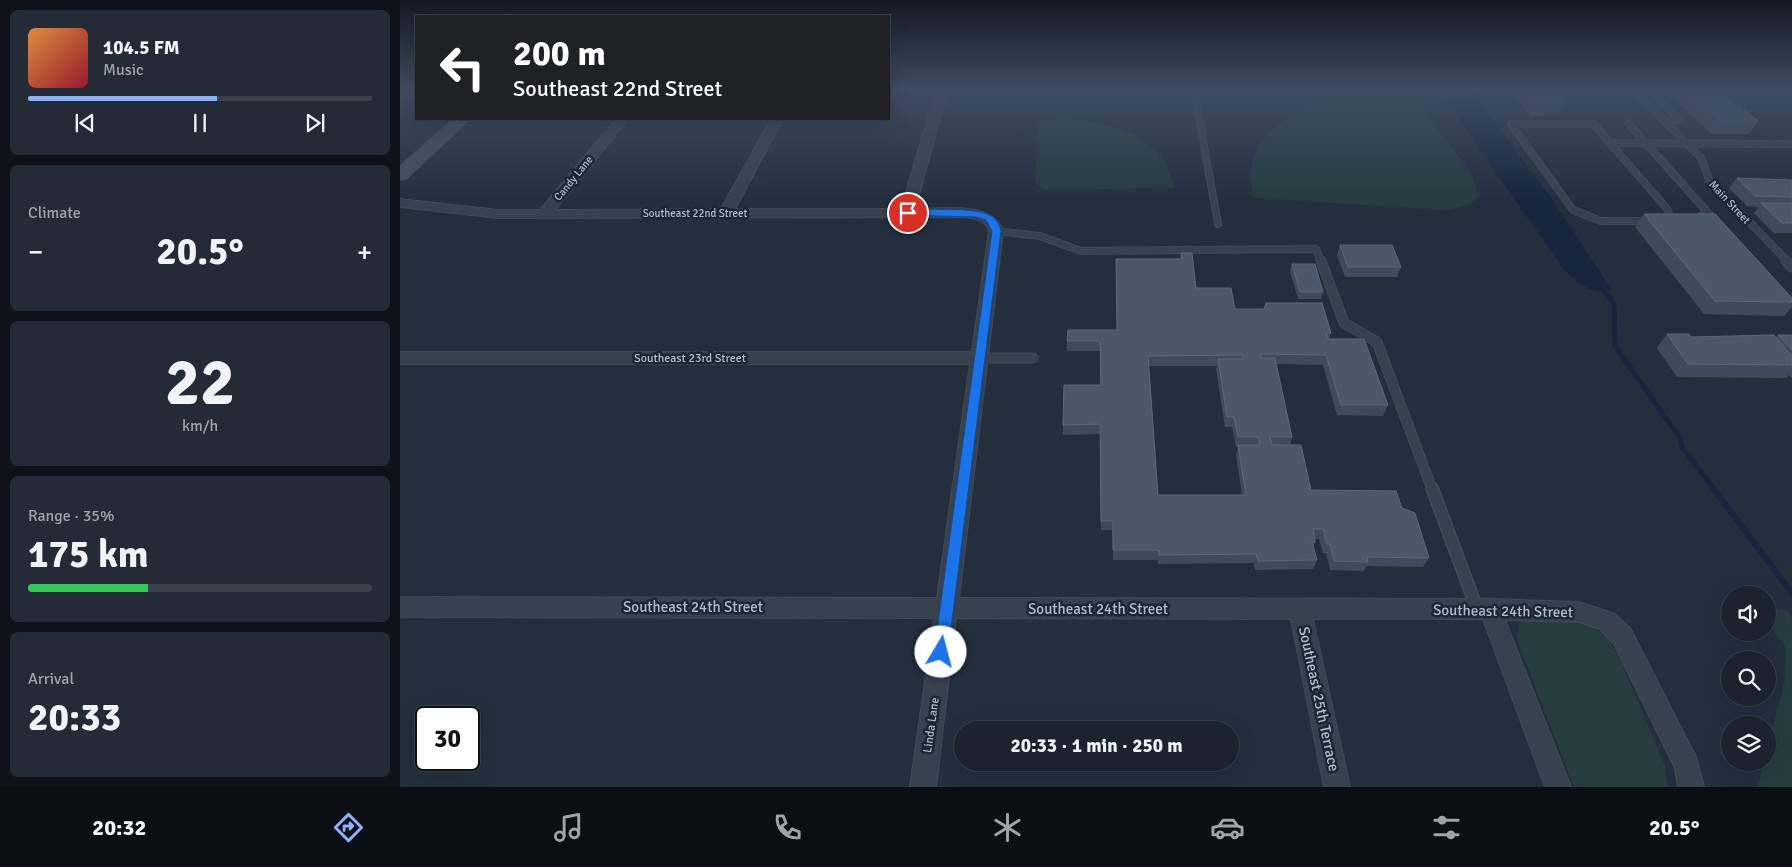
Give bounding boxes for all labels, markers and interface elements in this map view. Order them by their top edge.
text: 200 m [513,32,606,75]
icon: left [430,35,495,100]
text: 104.5 FM [103,36,180,60]
text: Music [103,60,144,80]
text: Southeast 22nd Street [513,75,722,102]
icon: previous [71,109,99,137]
icon: pause [186,109,214,137]
icon: next [301,109,329,137]
street label: Candy Lane [551,153,596,203]
street label: Main Street [1706,178,1753,227]
pin [887,192,929,234]
icon: arrive [894,199,922,227]
text: Climate [28,203,81,223]
street label: Southeast 22nd Street [643,207,747,220]
text: 20.5° [156,228,244,275]
text: − [28,235,43,269]
text: + [357,235,372,269]
text: 22 [165,343,235,423]
street label: Southeast 23rd Street [634,351,746,366]
text: km/h [182,416,218,436]
text: Range · 35% [28,506,114,526]
text: 175 km [28,531,149,578]
map controls [1721,586,1776,771]
button: sound [1721,586,1776,641]
street label: Southeast 24th Street [623,598,763,616]
street label: Southeast 24th Street [1028,600,1168,618]
street label: Southeast 24th Street [1433,601,1573,621]
position arrow [914,625,966,677]
street label: Southeast 25th Terrace [1295,625,1343,773]
button: search [1721,651,1776,706]
text: Arrival [28,669,74,689]
text: 20:33 [28,694,121,741]
street label: Linda Lane [920,696,943,754]
speed limit sign: 30 [415,706,480,771]
button: layers [1721,716,1776,771]
text: 20:33 · 1 min · 250 m [1010,734,1183,758]
icon: directions [331,810,366,845]
icon: music [551,810,586,845]
icon: phone [770,810,805,845]
icon: climate [990,810,1025,845]
icon: car [1210,810,1245,845]
icon: filters [1429,810,1464,845]
text: 20:32 [92,814,146,841]
text: 20.5° [1649,814,1700,841]

